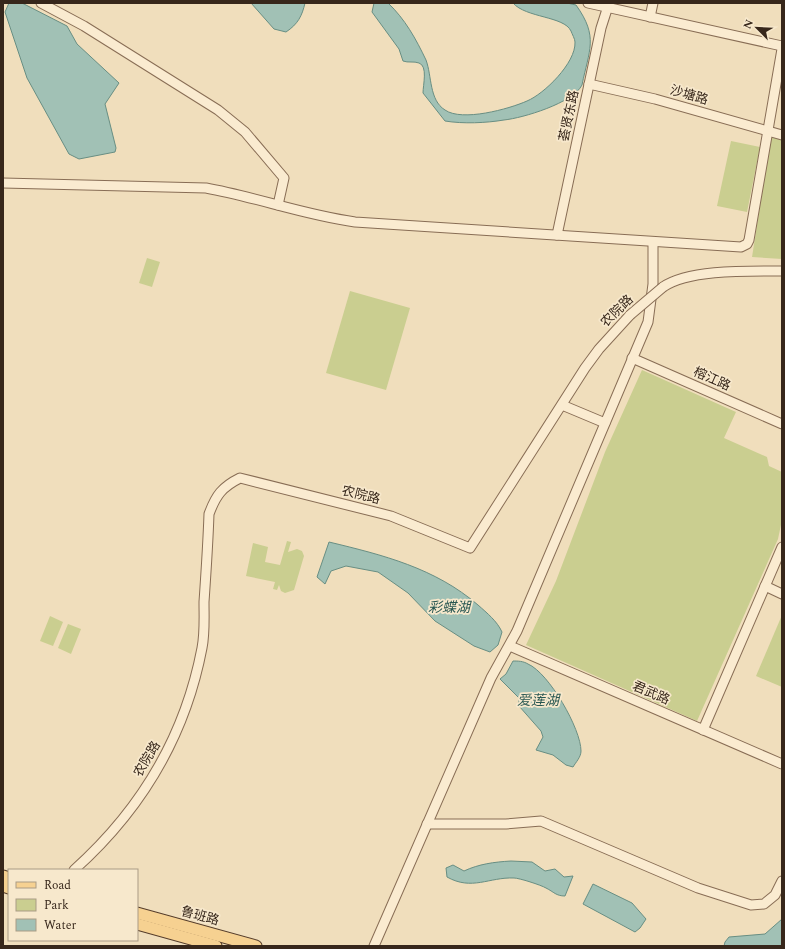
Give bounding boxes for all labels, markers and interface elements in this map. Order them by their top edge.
north arrow [737,8,777,48]
text: N [739,17,758,32]
street label: 沙塘路 [667,80,711,110]
street label: 荟贤东路 [554,88,584,144]
street label: 农院路 [596,290,638,332]
street label: 榕江路 [690,362,734,396]
street label: 农院路 [340,481,382,509]
water label: 彩蝶湖 [428,597,472,618]
street label: 君武路 [629,676,673,710]
water label: 爱莲湖 [517,690,561,711]
street label: 农院路 [128,737,166,781]
legend [8,869,138,941]
text: Road [44,876,71,895]
text: Park [44,896,69,915]
street label: 鲁班路 [179,901,221,931]
text: Water [44,916,76,935]

